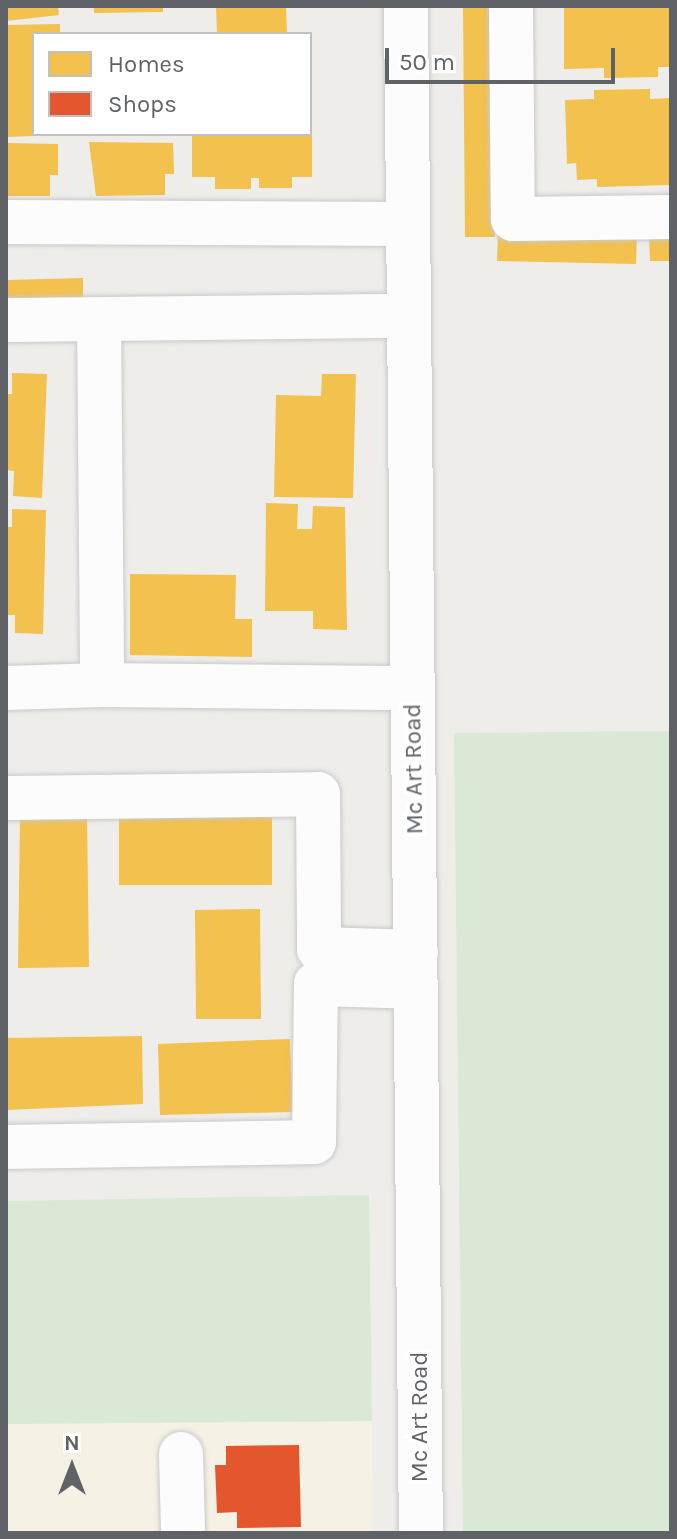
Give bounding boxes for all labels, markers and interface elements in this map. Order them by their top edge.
legend [32,32,312,136]
scale bar [389,32,619,82]
text: 50 m [399,48,455,76]
text: Homes [108,50,185,78]
text: Shops [108,90,177,118]
street label: Mc Art Road [398,703,430,835]
street label: Mc Art Road [406,1352,434,1482]
north arrow [32,1427,112,1507]
text: N [64,1430,80,1456]

